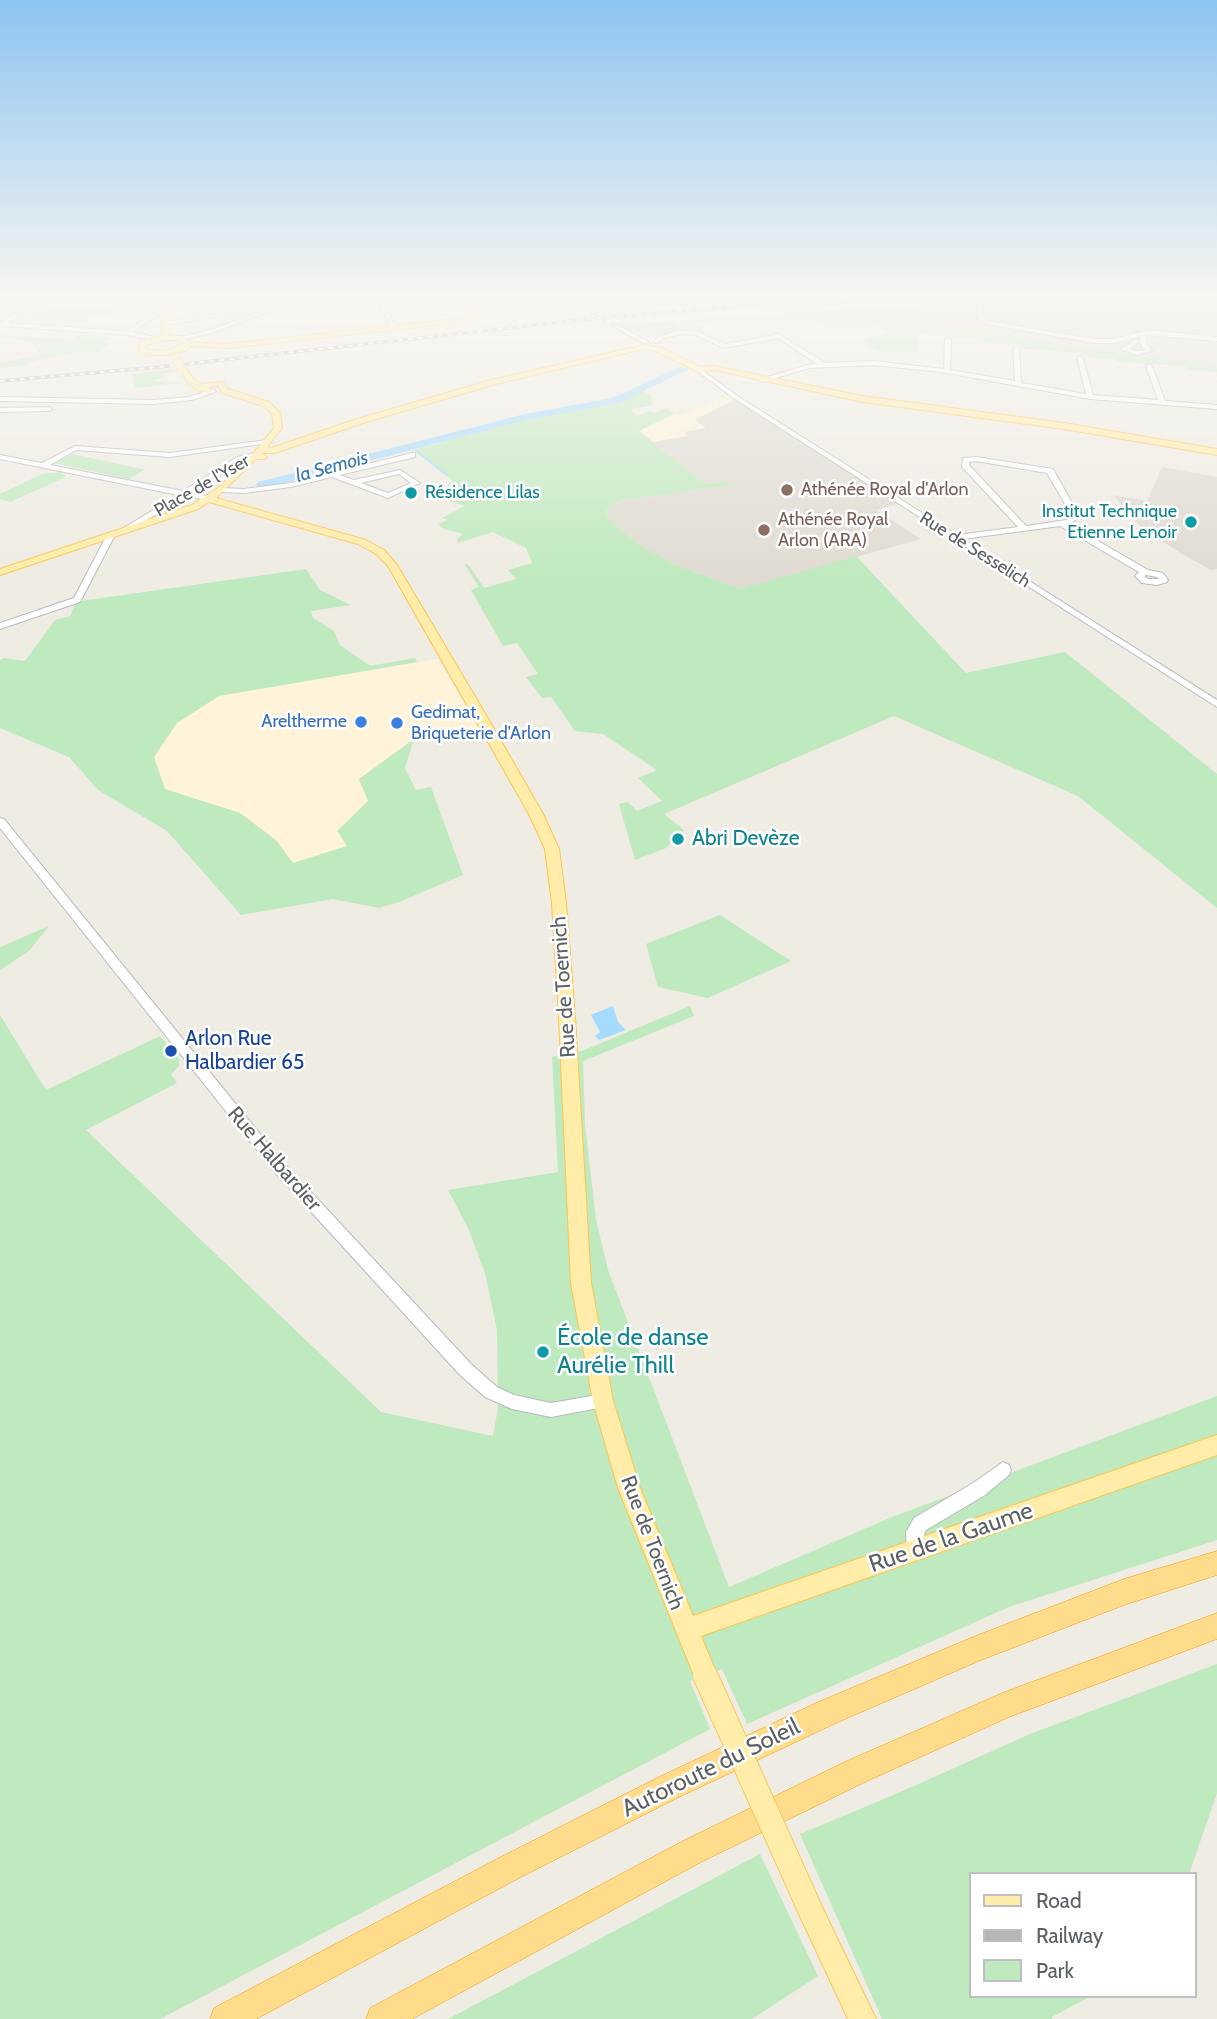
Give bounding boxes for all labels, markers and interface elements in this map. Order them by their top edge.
water label: la Semois [293,446,371,488]
street label: Place de l'Yser [151,450,253,522]
place label: Athénée Royal d'Arlon [801,479,969,501]
place label: Résidence Lilas [425,482,540,504]
marker: Athénée Royal d'Arlon [779,482,795,498]
marker: Résidence Lilas [403,485,419,501]
place label: Institut Technique Etienne Lenoir [1042,501,1177,544]
street label: Rue de Sesselich [916,507,1034,593]
place label: Athénée Royal Arlon (ARA) [778,509,888,552]
marker: Institut Technique Etienne Lenoir [1183,514,1199,530]
marker: Athénée Royal Arlon (ARA) [756,522,772,538]
place label: Gedimat, Briqueterie d'Arlon [411,702,551,744]
place label: Areltherme [261,711,347,733]
marker: Areltherme [353,714,369,730]
marker: Gedimat, Briqueterie d'Arlon [389,715,405,731]
place label: Abri Devèze [692,826,800,852]
marker: Abri Devèze [670,831,686,847]
street label: Rue de Toernich [546,915,582,1059]
place label: Arlon Rue Halbardier 65 [185,1026,304,1076]
marker: Arlon Rue Halbardier 65 [163,1043,179,1059]
street label: Rue Halbardier [222,1102,326,1216]
place label: École de danse Aurélie Thill [557,1324,709,1380]
marker: École de danse Aurélie Thill [535,1344,551,1360]
street label: Rue de Toernich [615,1472,689,1614]
street label: Rue de la Gaume [865,1496,1037,1580]
street label: Autoroute du Soleil [617,1713,805,1823]
legend [968,1872,1196,1998]
text: Road [1036,1888,1082,1913]
text: Railway [1036,1923,1103,1948]
text: Park [1036,1958,1074,1983]

